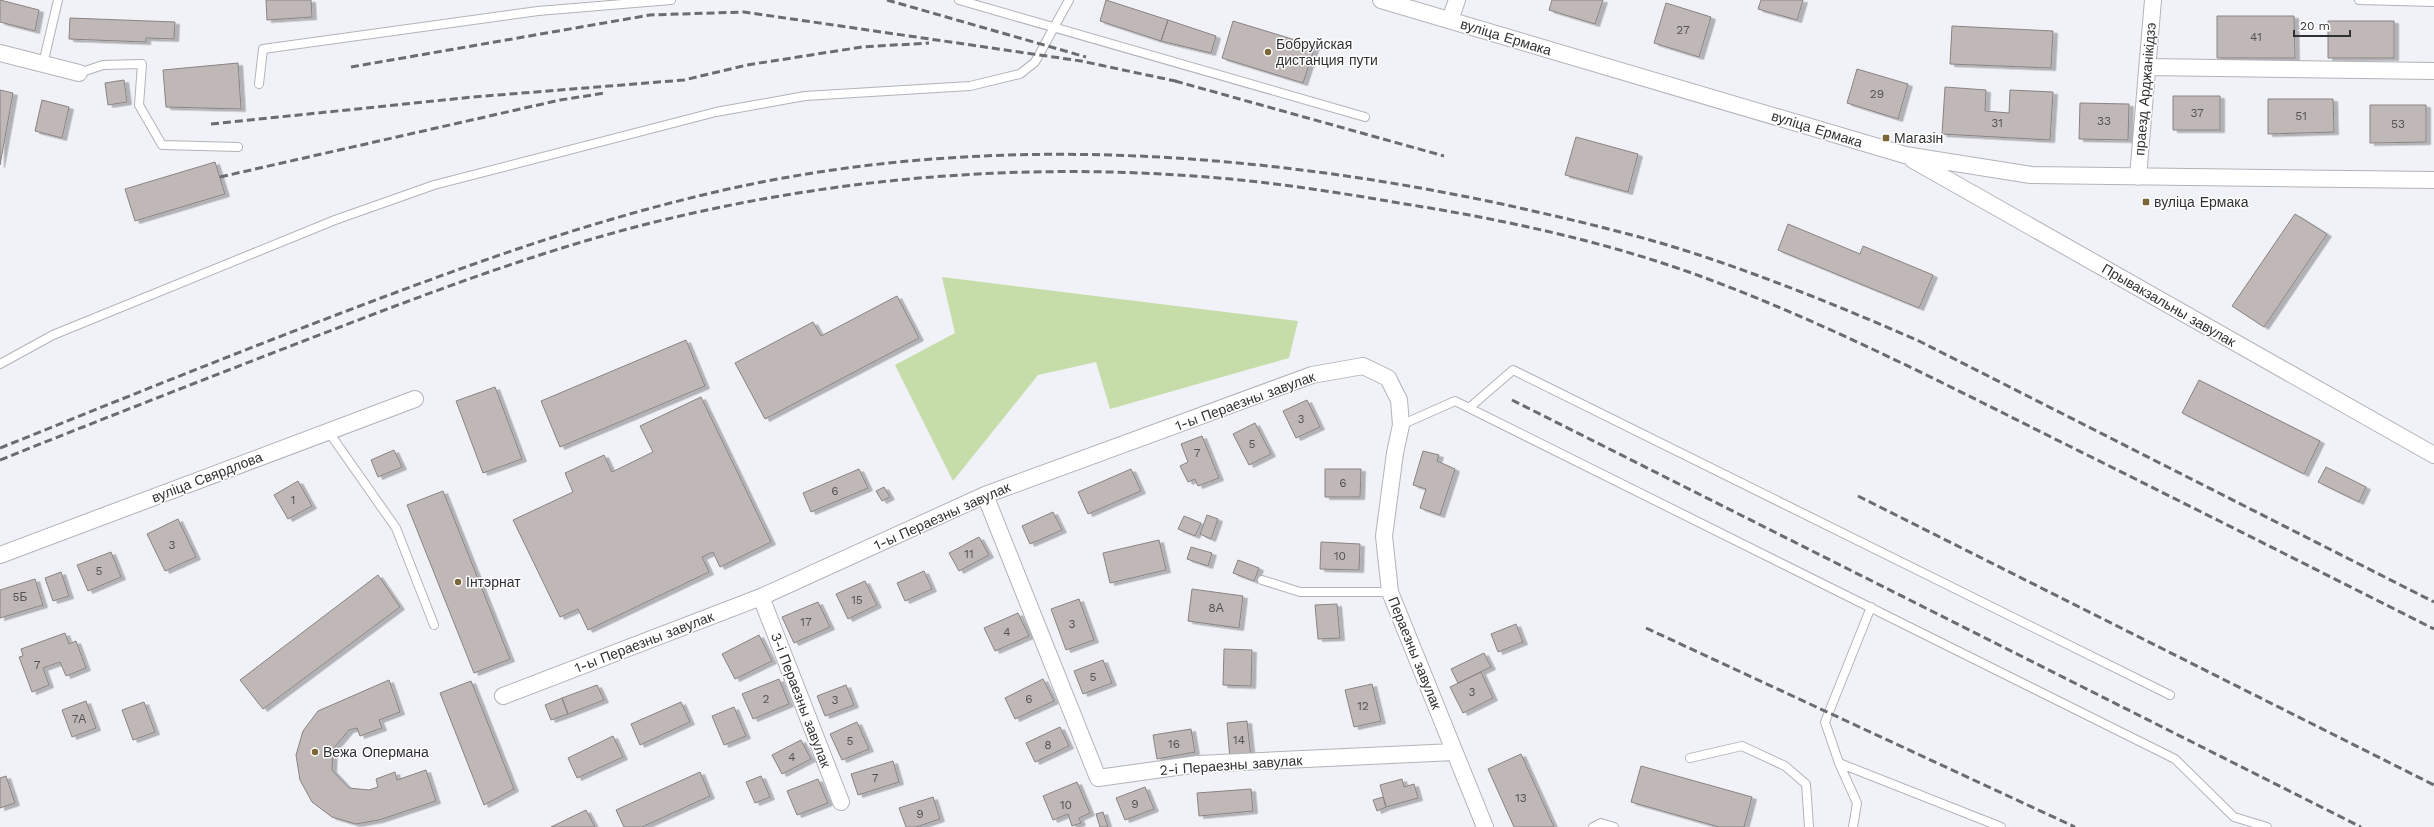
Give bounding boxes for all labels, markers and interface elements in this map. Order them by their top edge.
scale bar [2294,12,2350,38]
street label: вуліца Ермака [1459,16,1554,59]
text: 20 m [2300,19,2330,33]
street label: праезд Арджанікідзэ [2131,22,2159,156]
house number: 27 [1676,23,1690,37]
house number: 41 [2250,30,2262,44]
place label: Бобруйская дистанция пути [1276,36,1378,68]
marker: Бобруйская дистанция пути [1263,47,1273,57]
house number: 29 [1870,87,1884,101]
house number: 37 [2190,106,2204,120]
street label: вуліца Ермака [1770,108,1865,151]
house number: 51 [2295,109,2307,123]
house number: 33 [2097,114,2111,128]
house number: 31 [1991,116,2003,130]
house number: 53 [2391,117,2405,131]
place label: Магазін [1894,130,1943,146]
marker: Магазін [1881,133,1891,143]
place label: вуліца Ермака [2154,194,2249,210]
marker: вуліца Ермака [2141,197,2151,207]
street label: Прывакзальны завулак [2099,260,2239,350]
street label: 1-ы Пераезны завулак [1173,368,1318,434]
house number: 3 [1298,412,1305,426]
house number: 5 [1249,437,1256,451]
house number: 7 [1194,446,1201,460]
street label: вуліца Свярдлова [149,448,265,506]
house number: 6 [1339,476,1347,490]
street label: 1-ы Пераезны завулак [871,478,1013,553]
house number: 6 [831,484,839,498]
house number: 1 [291,493,295,507]
house number: 3 [169,538,176,552]
house number: 11 [964,547,974,561]
house number: 10 [1334,549,1346,563]
house number: 5 [96,564,103,578]
place label: Інтэрнат [466,574,521,590]
marker: Інтэрнат [453,577,463,587]
house number: 5Б [13,590,28,604]
house number: 15 [851,593,863,607]
street label: Пераезны завулак [1385,594,1445,712]
house number: 8А [1208,601,1224,615]
street label: 1-ы Пераезны завулак [572,608,716,676]
house number: 17 [800,615,812,629]
house number: 3 [1069,617,1076,631]
house number: 4 [1003,625,1011,639]
street label: 3-і Пераезны завулак [768,630,834,770]
house number: 7 [34,658,41,672]
house number: 5 [1090,670,1097,684]
house number: 3 [1469,685,1476,699]
house number: 2 [763,692,770,706]
house number: 6 [1025,692,1033,706]
house number: 3 [832,693,838,707]
house number: 12 [1357,699,1369,713]
house number: 7А [72,712,86,726]
house number: 14 [1233,733,1245,747]
house number: 5 [847,734,854,748]
house number: 16 [1168,737,1180,751]
house number: 8 [1044,738,1052,752]
place label: Вежа Опермана [323,744,429,760]
marker: Вежа Опермана [310,747,320,757]
house number: 4 [788,750,796,764]
street label: 2-і Пераезны завулак [1159,752,1304,778]
house number: 7 [872,771,879,785]
house number: 13 [1515,791,1527,805]
house number: 9 [1131,797,1139,811]
house number: 10 [1060,798,1072,812]
house number: 9 [916,807,924,821]

